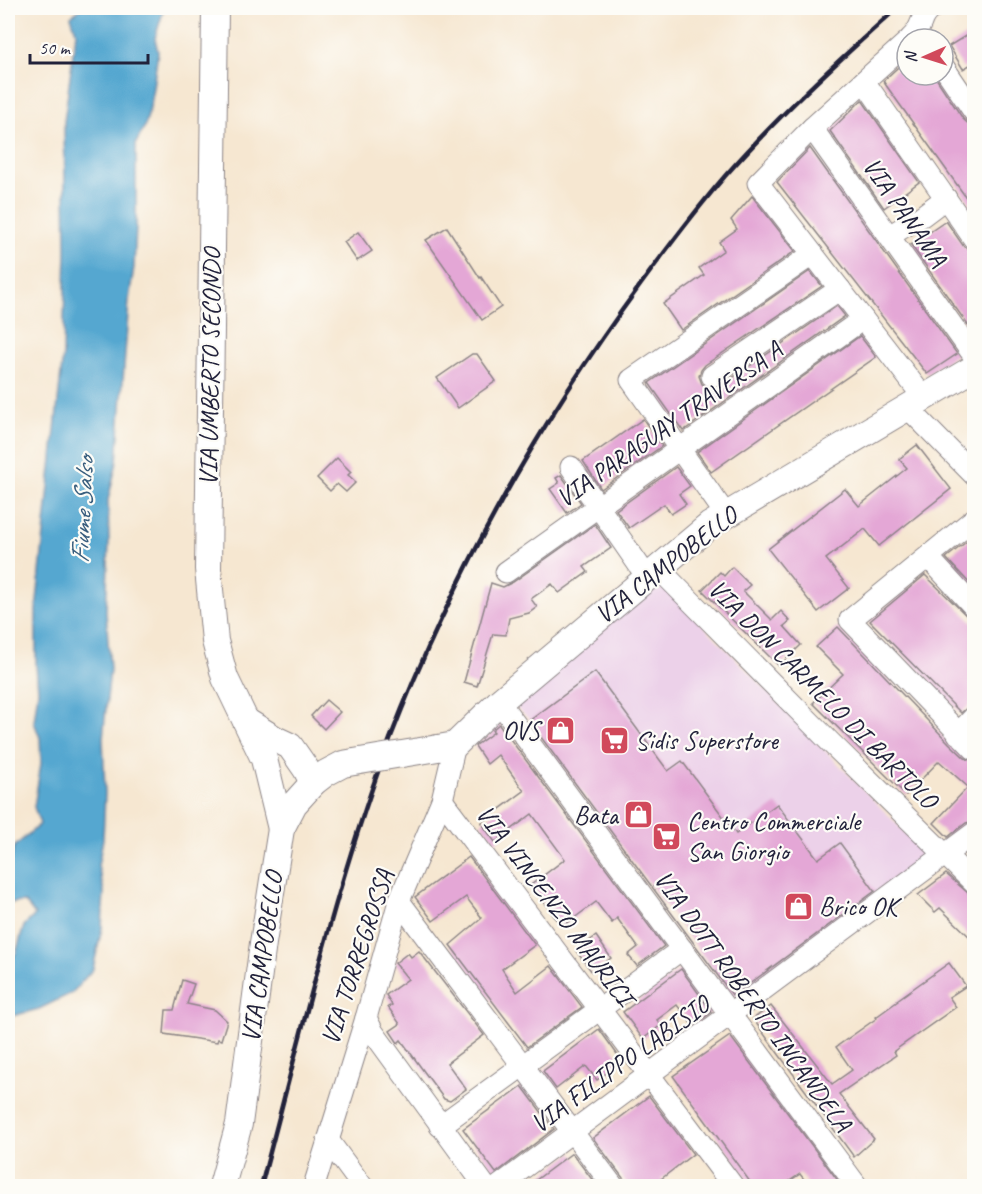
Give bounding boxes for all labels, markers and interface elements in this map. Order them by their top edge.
scale bar [30,27,148,65]
north arrow [895,27,955,87]
text: 50 m [39,37,72,59]
text: N [901,49,921,63]
street label: VIA PANAMA [855,151,955,274]
street label: VIA UMBERTO SECONDO [191,245,229,486]
street label: VIA PARAGUAY TRAVERSA A [550,332,790,514]
water label: Fiume Salso [62,452,102,564]
street label: VIA CAMPOBELLO [588,497,746,631]
street label: VIA DON CARMELO DI BARTOLO [701,572,947,818]
place label: OVS [503,714,543,747]
shop icon: OVS [545,714,577,746]
supermarket icon: Sidis Superstore [598,724,630,756]
place label: Sidis Superstore [635,724,779,757]
street label: VIA VINCENZO MAURICI [469,798,645,1016]
place label: Bata [574,799,620,832]
shop icon: Bata [623,799,655,831]
place label: Centro Commerciale San Giorgio [687,805,863,868]
supermarket icon: Centro Commerciale San Giorgio [650,820,682,852]
street label: VIA TORREGROSSA [313,864,401,1049]
street label: VIA DOTT ROBERTO INCANDELA [647,864,860,1140]
street label: VIA CAMPOBELLO [234,867,291,1044]
shop icon: Brico OK [782,890,814,922]
place label: Brico OK [819,890,902,923]
street label: VIA FILIPPO LABISIO [524,986,718,1140]

